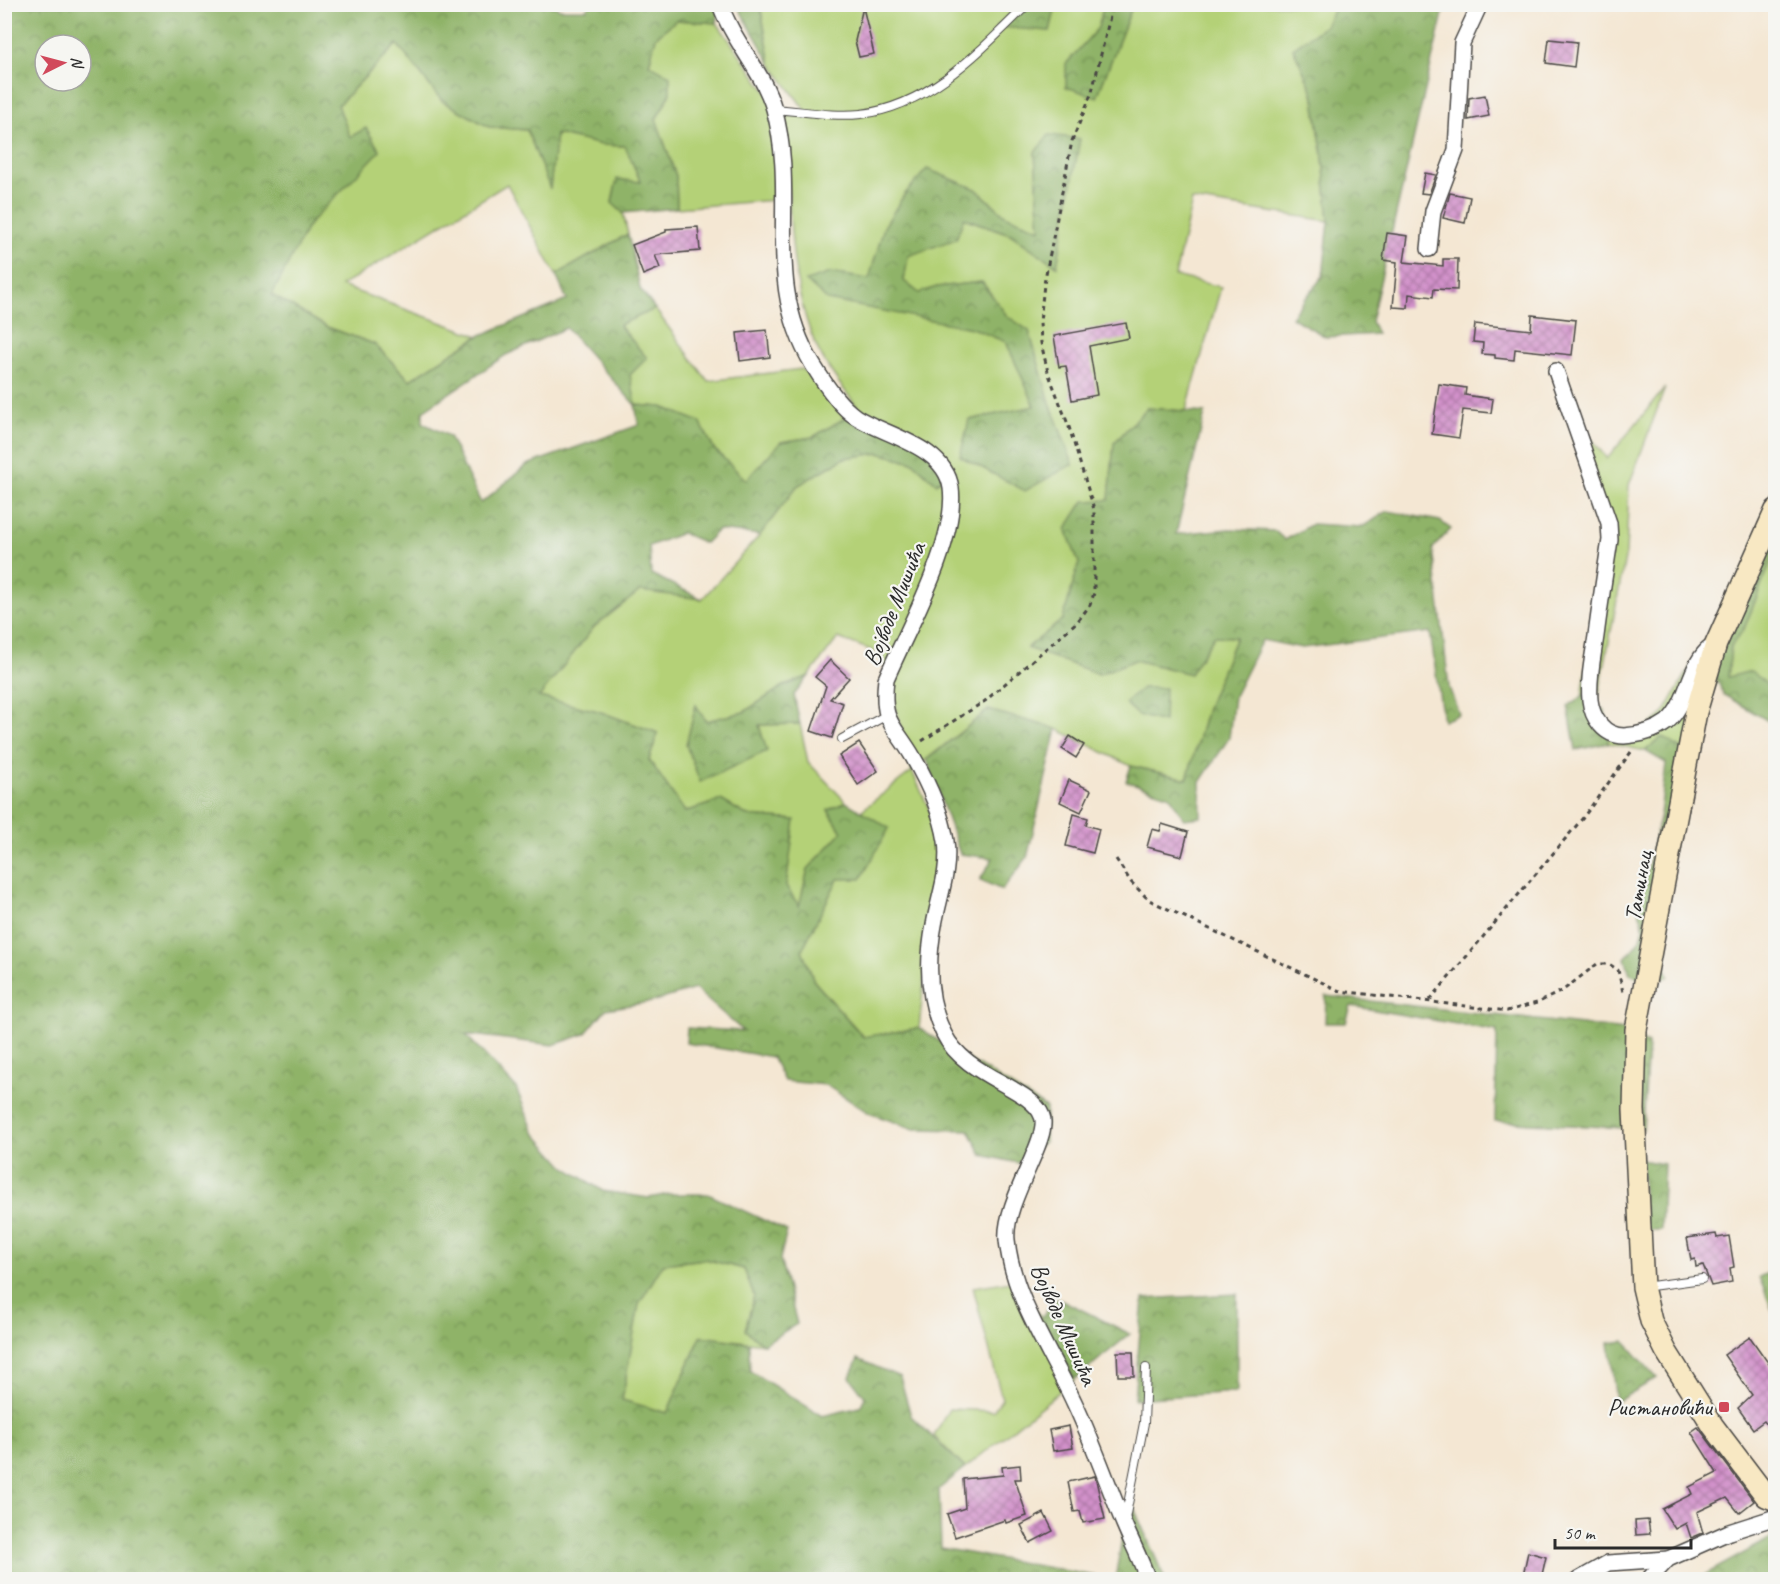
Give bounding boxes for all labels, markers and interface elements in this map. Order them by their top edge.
north arrow [33,33,93,93]
text: N [66,56,88,71]
street label: Војводе Мишића [856,536,933,670]
street label: Татинац [1617,847,1659,924]
street label: Војводе Мишића [1024,1258,1105,1391]
place label: Ристановићи [1607,1392,1714,1422]
marker: Ристановићи [1717,1400,1731,1414]
scale bar [1555,1512,1692,1550]
text: 50 m [1564,1522,1597,1544]

